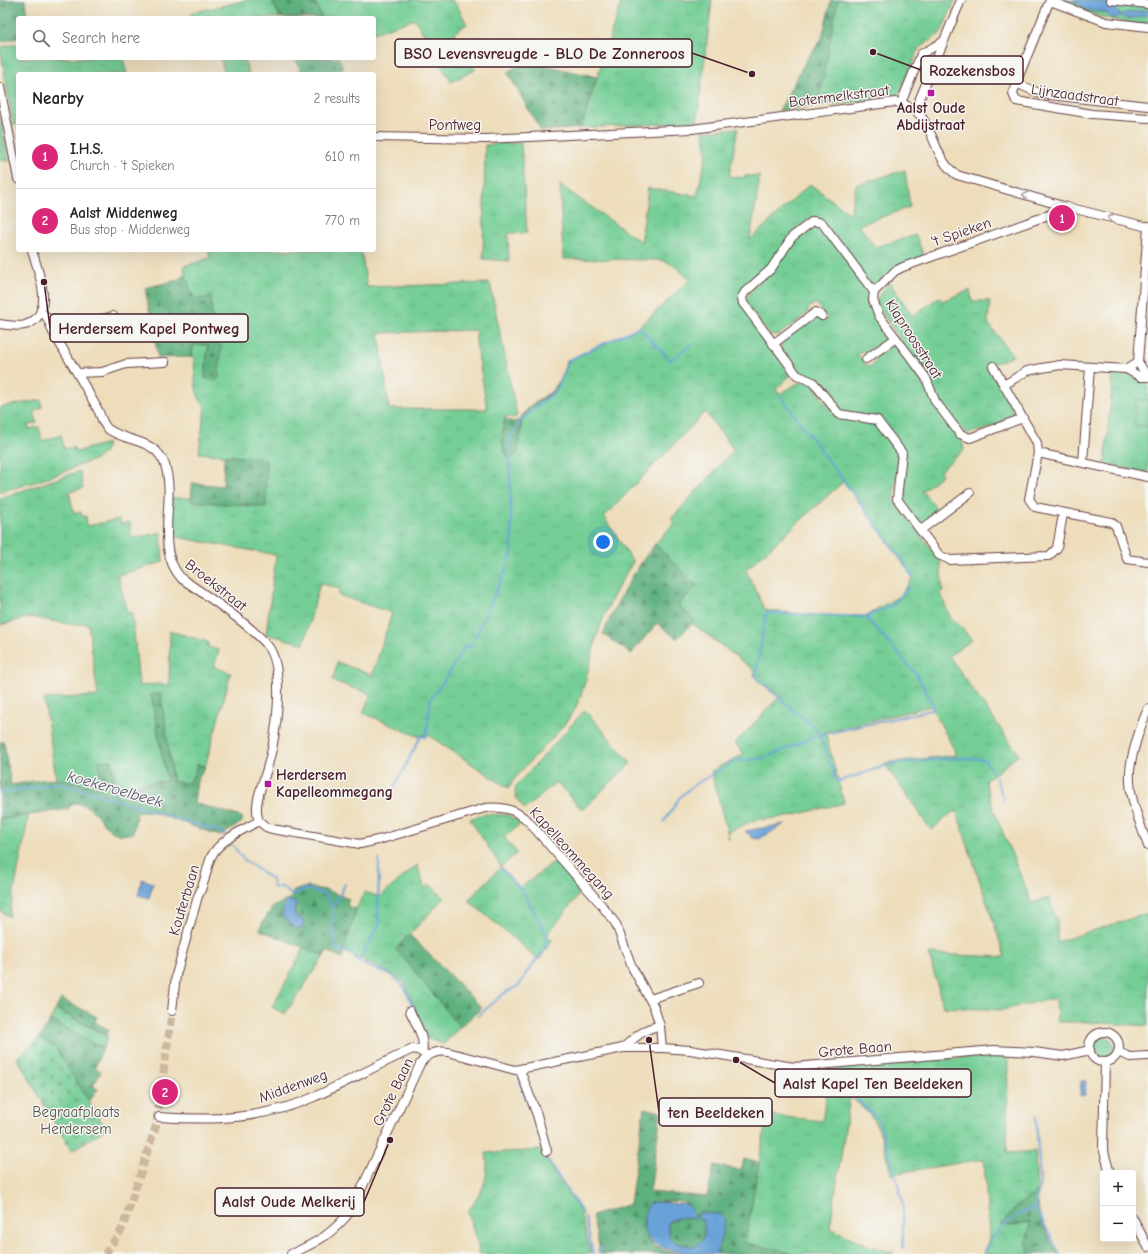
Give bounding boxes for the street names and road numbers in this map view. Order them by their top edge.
street label: Lijnzaadstraat [1030,80,1121,110]
street label: Botermelkstraat [788,81,891,111]
street label: Pontweg [429,116,481,134]
street label: 't Spieken [929,213,993,251]
street label: Klaproosstraat [882,296,947,383]
street label: Broekstraat [181,555,251,615]
street label: Kapelleommegang [526,803,618,903]
street label: Kouterbaan [165,862,203,938]
street label: Grote Baan [818,1037,892,1061]
street label: Grote Baan [369,1055,417,1129]
street label: Middenweg [256,1065,330,1107]

